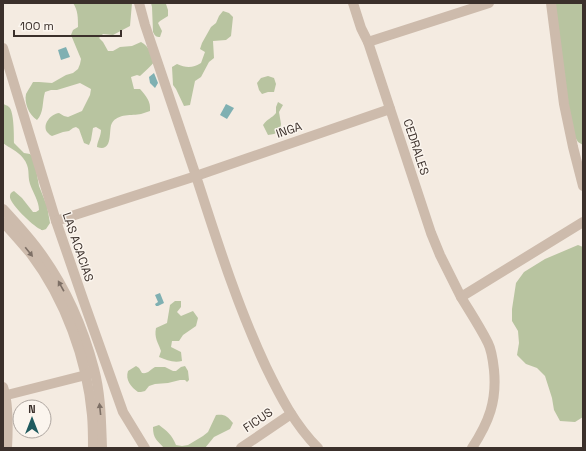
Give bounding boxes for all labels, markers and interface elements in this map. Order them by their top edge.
scale bar [14,12,121,38]
text: 100 m [20,18,54,34]
street label: CEDRALES [399,117,433,177]
street label: INGA [274,118,304,142]
street label: LAS ACACIAS [59,210,97,284]
one-way arrow [24,246,33,257]
one-way arrow [58,280,65,292]
north arrow [12,399,52,439]
text: N [28,402,36,416]
one-way arrow [97,403,103,415]
street label: FICUS [240,404,276,436]

